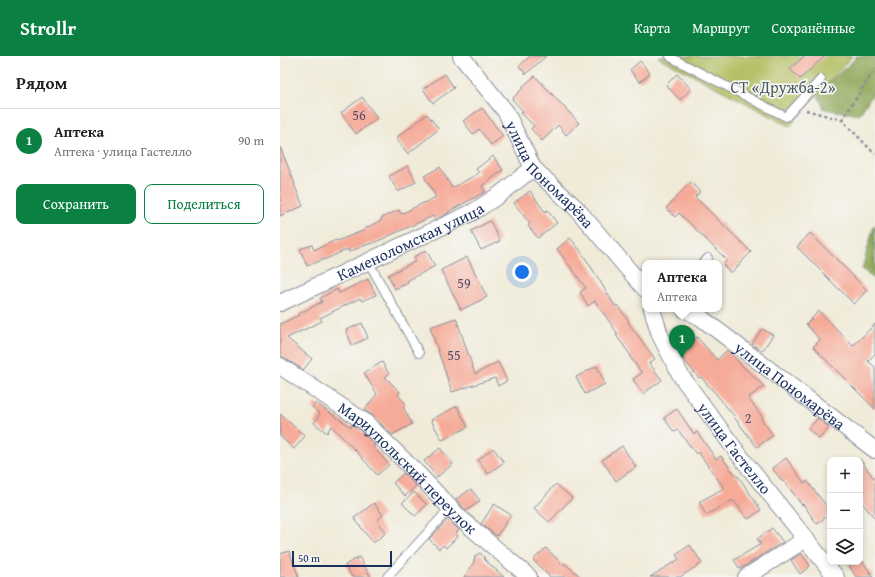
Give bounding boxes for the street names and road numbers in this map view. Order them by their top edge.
street label: улица Пономарёва [499,115,600,234]
street label: Каменоломская улица [333,196,489,287]
street label: улица Пономарёва [729,335,851,436]
street label: Мариупольский переулок [333,396,483,540]
street label: улица Гастелло [691,396,778,499]

